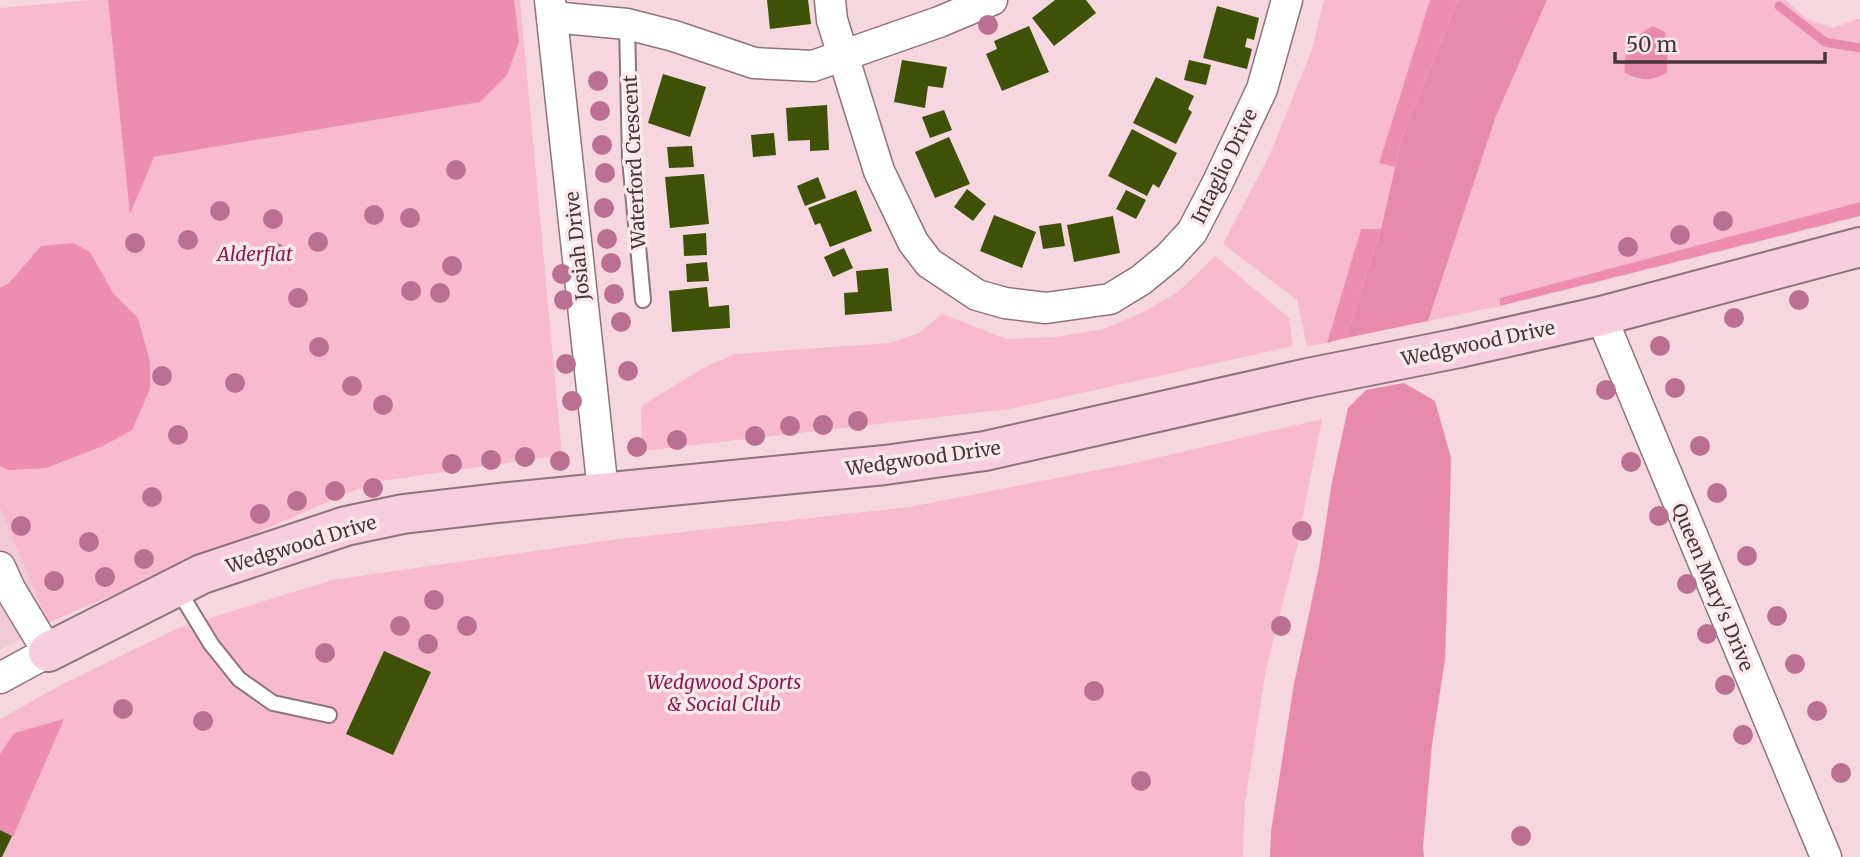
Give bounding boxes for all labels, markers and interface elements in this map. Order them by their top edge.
scale bar [1615,21,1825,65]
text: 50 m [1626,31,1677,58]
street label: Waterford Crescent [617,74,651,251]
street label: Intaglio Drive [1186,104,1262,227]
street label: Josiah Drive [559,190,595,303]
park label: Alderflat [215,242,293,266]
street label: Wedgwood Drive [1398,315,1557,371]
street label: Wedgwood Drive [843,435,1002,481]
street label: Queen Mary's Drive [1667,500,1759,675]
street label: Wedgwood Drive [222,510,379,579]
park label: Wedgwood Sports & Social Club [647,670,801,716]

